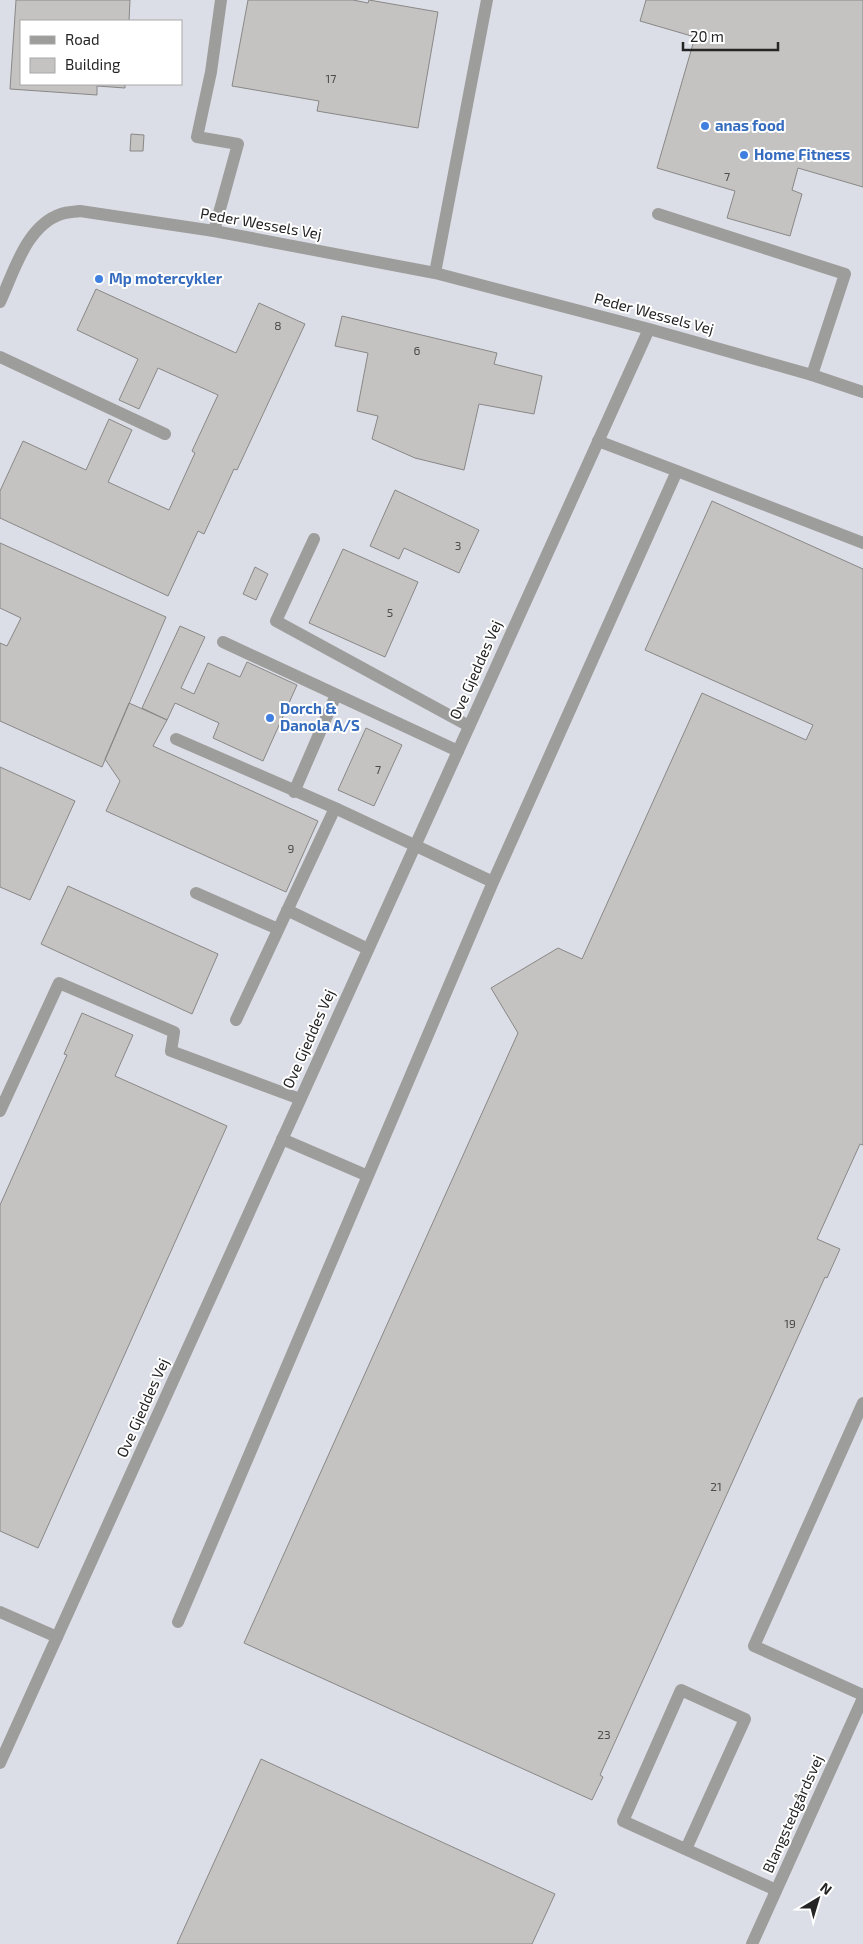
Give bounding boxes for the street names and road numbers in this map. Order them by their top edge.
street label: Peder Wessels Vej [199,203,323,244]
street label: Peder Wessels Vej [592,288,716,339]
street label: Ove Gjeddes Vej [445,617,506,722]
street label: Ove Gjeddes Vej [278,986,339,1091]
street label: Ove Gjeddes Vej [112,1355,173,1460]
street label: Blangstedgårdsvej [758,1752,827,1876]

